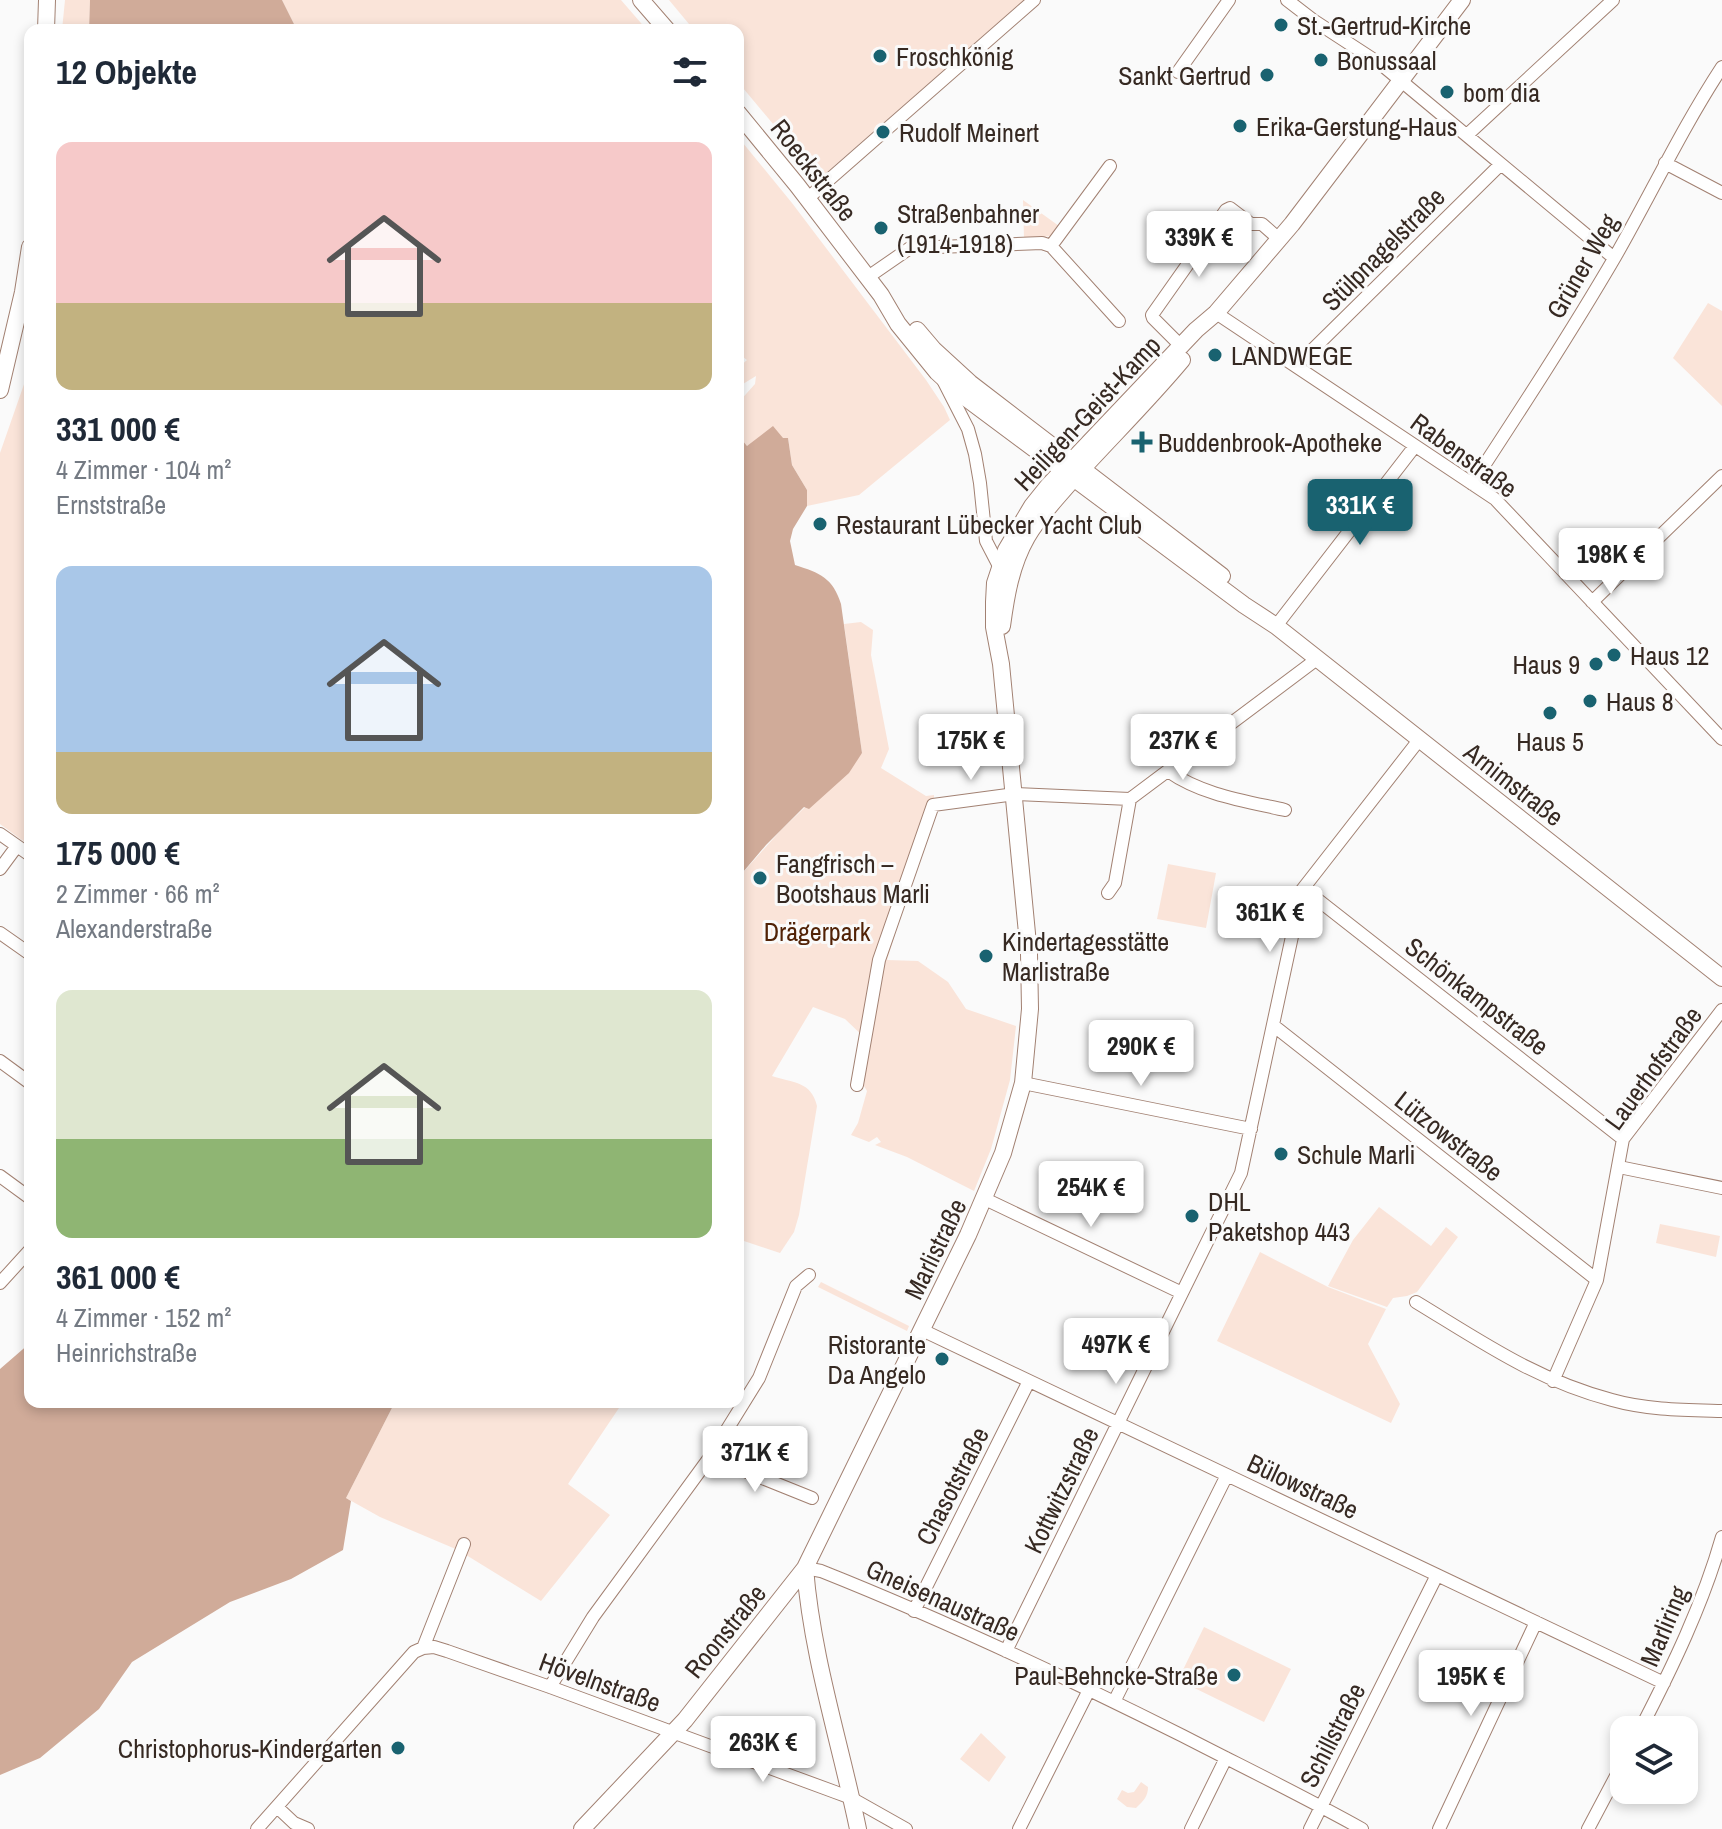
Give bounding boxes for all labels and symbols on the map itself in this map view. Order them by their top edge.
place label: St.-Gertrud-Kirche [1297,8,1471,43]
marker: St.-Gertrud-Kirche [1272,16,1290,34]
place label: Froschkönig [896,39,1013,74]
place label: Bonussaal [1337,43,1437,78]
marker: Froschkönig [871,47,889,65]
marker: Bonussaal [1312,51,1330,69]
place label: Sankt Gertrud [1118,58,1251,93]
marker: Sankt Gertrud [1258,66,1276,84]
place label: bom dia [1463,75,1540,110]
marker: bom dia [1438,83,1456,101]
place label: Erika-Gerstung-Haus [1256,109,1457,144]
street label: Roeckstraße [763,112,865,228]
place label: Rudolf Meinert [899,115,1039,150]
marker: Erika-Gerstung-Haus [1231,117,1249,135]
marker: Rudolf Meinert [874,123,892,141]
street label: Stülpnagelstraße [1314,180,1452,318]
place label: Straßenbahner (1914-1918) [897,196,1039,261]
street label: Grüner Weg [1538,207,1626,325]
pin: 339K € [1134,211,1264,279]
marker: Straßenbahner (1914-1918) [872,219,890,237]
street label: Heiligen-Geist-Kamp [1006,328,1168,498]
place label: LANDWEGE [1231,338,1353,373]
marker: LANDWEGE [1206,346,1224,364]
street label: Rabenstraße [1404,405,1524,505]
place label: Buddenbrook-Apotheke [1158,425,1382,460]
marker: Buddenbrook-Apotheke [1133,433,1151,451]
pin: 331K € [1295,479,1425,547]
place label: Restaurant Lübecker Yacht Club [836,507,1142,542]
marker: Restaurant Lübecker Yacht Club [811,515,829,533]
pin: 198K € [1546,528,1676,596]
place label: Haus 12 [1630,638,1709,673]
marker: Haus 12 [1605,646,1623,664]
place label: Haus 9 [1512,647,1580,682]
marker: Haus 9 [1587,655,1605,673]
place label: Haus 8 [1606,684,1674,719]
marker: Haus 8 [1581,692,1599,710]
marker: Haus 5 [1541,704,1559,722]
pin: 175K € [906,714,1036,782]
pin: 237K € [1118,714,1248,782]
place label: Haus 5 [1516,724,1584,759]
street label: Arnimstraße [1456,733,1571,834]
place label: Fangfrisch – Bootshaus Marli [776,846,930,911]
marker: Fangfrisch – Bootshaus Marli [751,869,769,887]
pin: 361K € [1205,886,1335,954]
park label: Drägerpark [764,914,871,949]
place label: Kindertagesstätte Marlistraße [1002,924,1169,989]
street label: Schönkampstraße [1398,929,1556,1063]
marker: Kindertagesstätte Marlistraße [977,947,995,965]
street label: Lauerhofstraße [1596,999,1710,1137]
pin: 290K € [1076,1020,1206,1088]
street label: Lützowstraße [1388,1083,1510,1189]
place label: Schule Marli [1297,1137,1415,1172]
marker: Schule Marli [1272,1145,1290,1163]
pin: 254K € [1026,1161,1156,1229]
place label: DHL Paketshop 443 [1208,1184,1350,1249]
street label: Marlistraße [896,1193,974,1305]
marker: DHL Paketshop 443 [1183,1207,1201,1225]
pin: 497K € [1051,1318,1181,1386]
place label: Ristorante Da Angelo [828,1327,926,1392]
marker: Ristorante Da Angelo [933,1350,951,1368]
street label: Chasotstraße [907,1421,997,1551]
street label: Kottwitzstraße [1015,1421,1107,1559]
pin: 371K € [690,1426,820,1494]
street label: Bülowstraße [1242,1445,1364,1527]
street label: Gneisenaustraße [861,1551,1025,1649]
street label: Roonstraße [676,1577,774,1685]
street label: Marliring [1631,1580,1697,1672]
street label: Hövelnstraße [534,1644,666,1720]
pin: 195K € [1406,1650,1536,1718]
place label: Paul-Behncke-Straße [1014,1658,1218,1693]
marker: Paul-Behncke-Straße [1225,1666,1243,1684]
street label: Schillstraße [1291,1677,1373,1793]
pin: 263K € [698,1716,828,1784]
place label: Christophorus-Kindergarten [118,1731,382,1766]
marker: Christophorus-Kindergarten [389,1739,407,1757]

